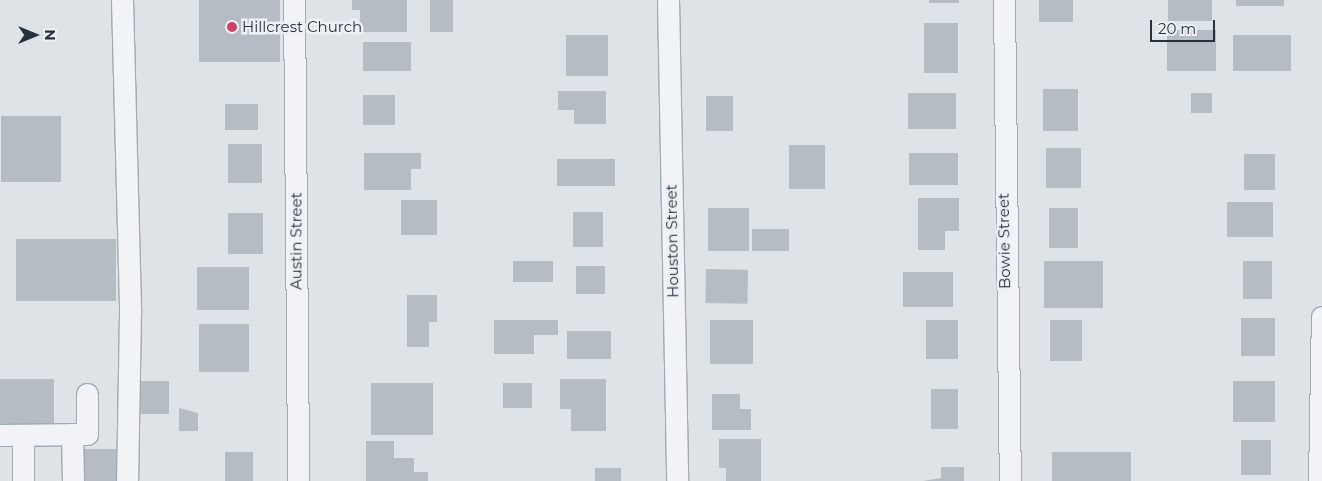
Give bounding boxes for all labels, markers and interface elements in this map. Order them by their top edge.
north arrow [10,10,60,60]
scale bar [1152,10,1217,42]
place label: Hillcrest Church [242,18,362,36]
text: 20 m [1158,19,1196,38]
marker: Hillcrest Church [226,21,238,33]
text: N [41,29,59,41]
street label: Houston Street [662,184,682,298]
street label: Austin Street [287,192,305,290]
street label: Bowie Street [994,193,1014,289]

